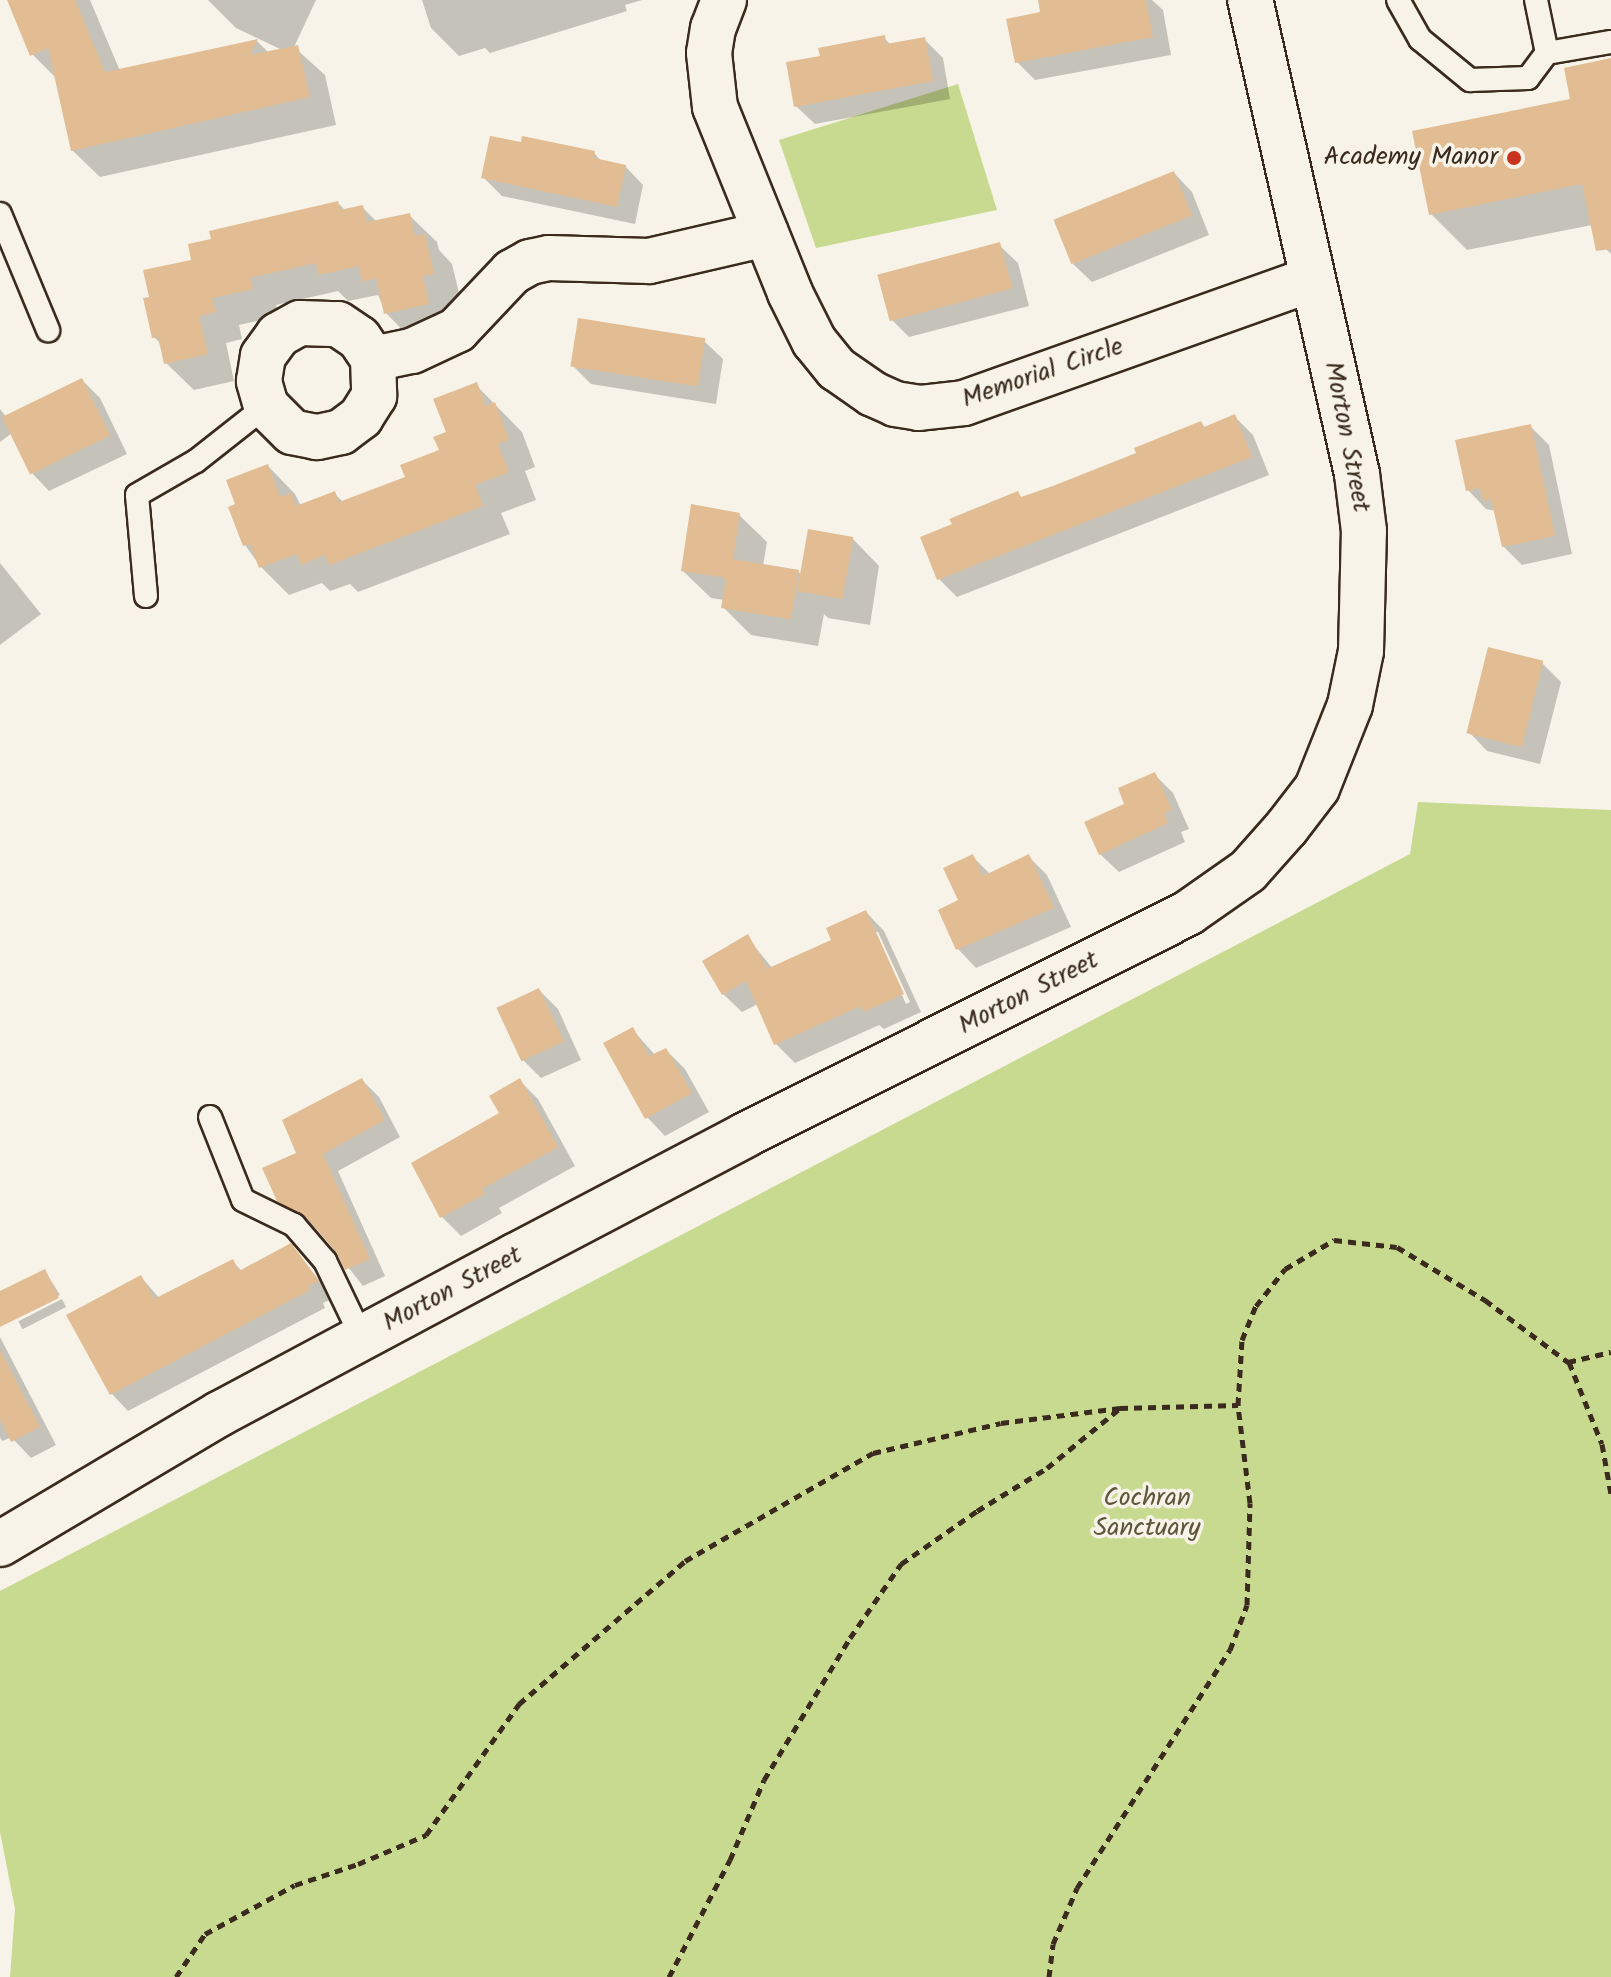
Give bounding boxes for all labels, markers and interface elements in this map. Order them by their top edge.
place label: Academy Manor [1323,142,1498,174]
marker: Academy Manor [1505,149,1523,167]
street label: Memorial Circle [958,332,1128,416]
street label: Morton Street [1316,359,1376,515]
street label: Morton Street [954,945,1104,1043]
street label: Morton Street [378,1240,528,1340]
park label: Cochran Sanctuary [1094,1483,1200,1544]

